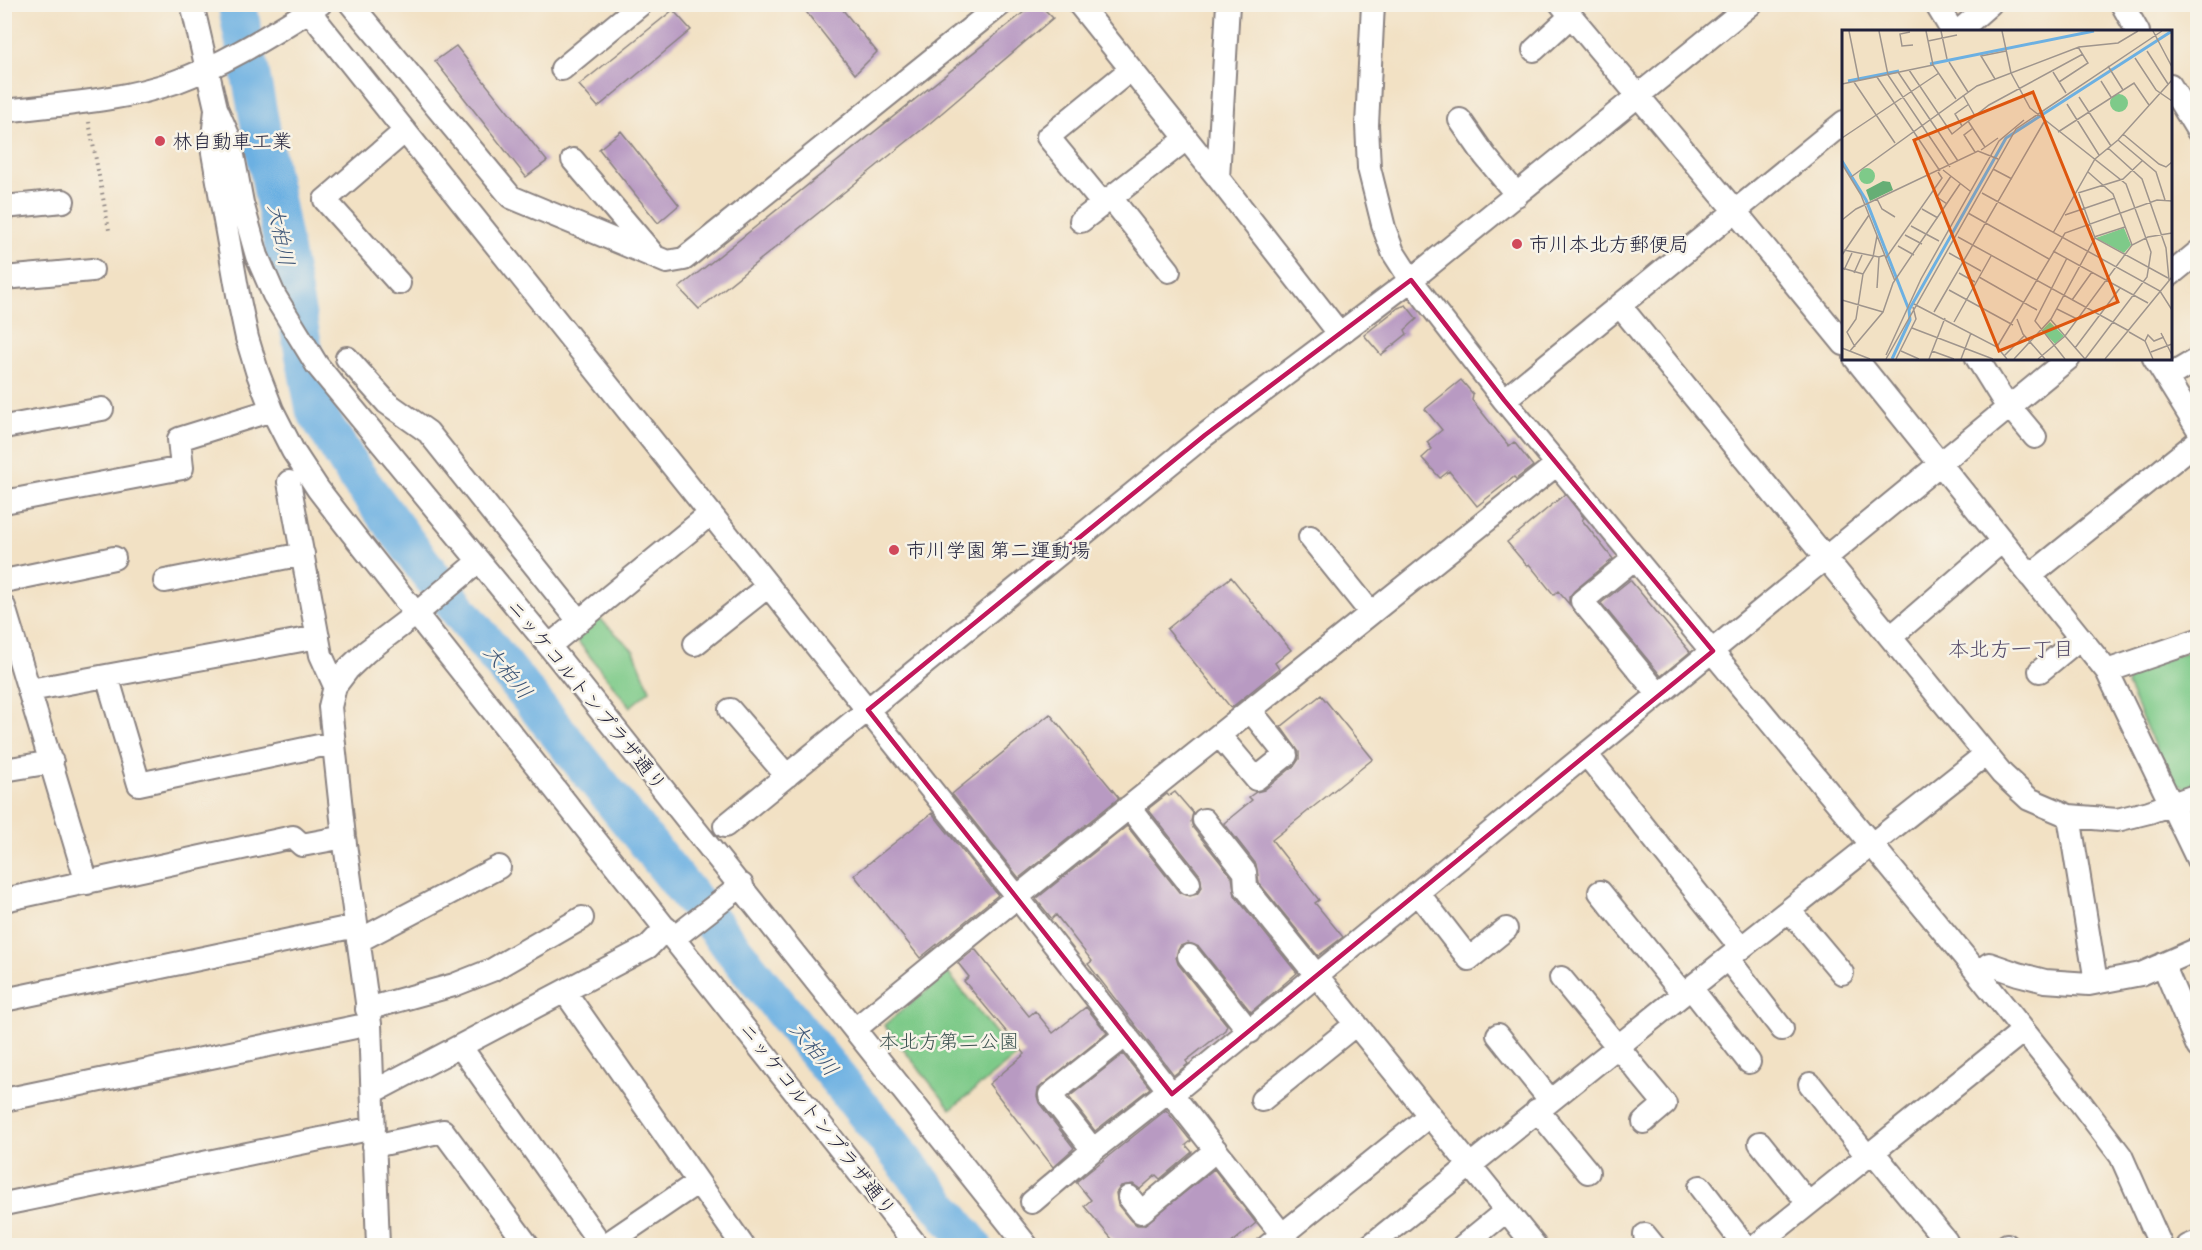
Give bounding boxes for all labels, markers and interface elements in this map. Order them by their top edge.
inset map [1842,30,2172,360]
place label: 林自動車工業 [172,130,292,158]
marker: 林自動車工業 [153,134,167,148]
water label: 大柏川 [257,202,299,269]
place label: 市川本北方郵便局 [1529,233,1689,261]
marker: 市川本北方郵便局 [1510,237,1524,251]
place label: 市川学園 第二運動場 [906,539,1091,567]
marker: 市川学園 第二運動場 [887,543,901,557]
street label: ニッケコルトンプラザ通り [498,595,671,799]
district label: 本北方一丁目 [1948,637,2074,667]
water label: 大柏川 [474,640,537,708]
water label: 大柏川 [780,1017,843,1085]
street label: ニッケコルトンプラザ通り [731,1018,901,1224]
park label: 本北方第二公園 [879,1030,1019,1058]

